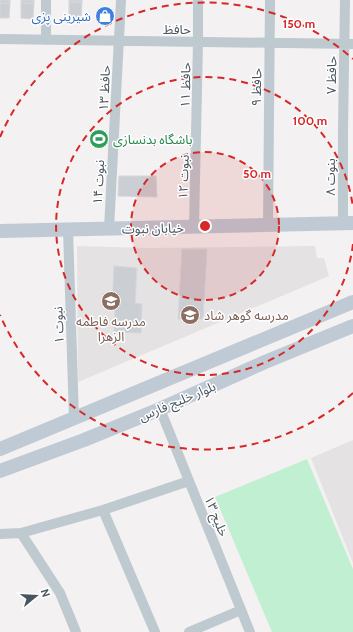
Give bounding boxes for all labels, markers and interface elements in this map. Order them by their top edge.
shop icon: شیرینی پزی [94,5,116,27]
place label: شیرینی پزی [31,8,91,26]
text: 150 m [283,16,315,31]
street label: حافظ [163,21,191,37]
street label: حافظ ۷ [323,55,339,94]
street label: حافظ ۱۱ [177,62,193,108]
street label: حافظ ۱۳ [95,64,113,111]
street label: حافظ ۹ [248,67,264,106]
text: 100 m [293,113,327,128]
sports icon: باشگاه بدنسازی [88,128,110,150]
place label: باشگاه بدنسازی [113,131,192,148]
street label: نبوت ۱۲ [174,154,192,200]
street label: بنوت ۸ [322,158,338,196]
street label: نبوت ۱۴ [89,159,107,205]
text: 50 m [243,166,271,181]
street label: خیابان نبوت [122,219,185,238]
centre of rings [198,219,212,233]
school or university icon: مدرسه فاطمه الزهرا [100,290,122,312]
school or university icon: مدرسه گوهر شاد [179,304,201,326]
street label: نبوت ۱ [49,306,67,344]
place label: مدرسه گوهر شاد [204,307,289,323]
place label: مدرسه فاطمه الزهرا [76,313,146,344]
street label: بلوار خلیج فارس [136,378,219,427]
street label: خلیج ۱۳ [199,493,233,540]
north arrow [16,576,56,616]
text: N [38,587,53,599]

